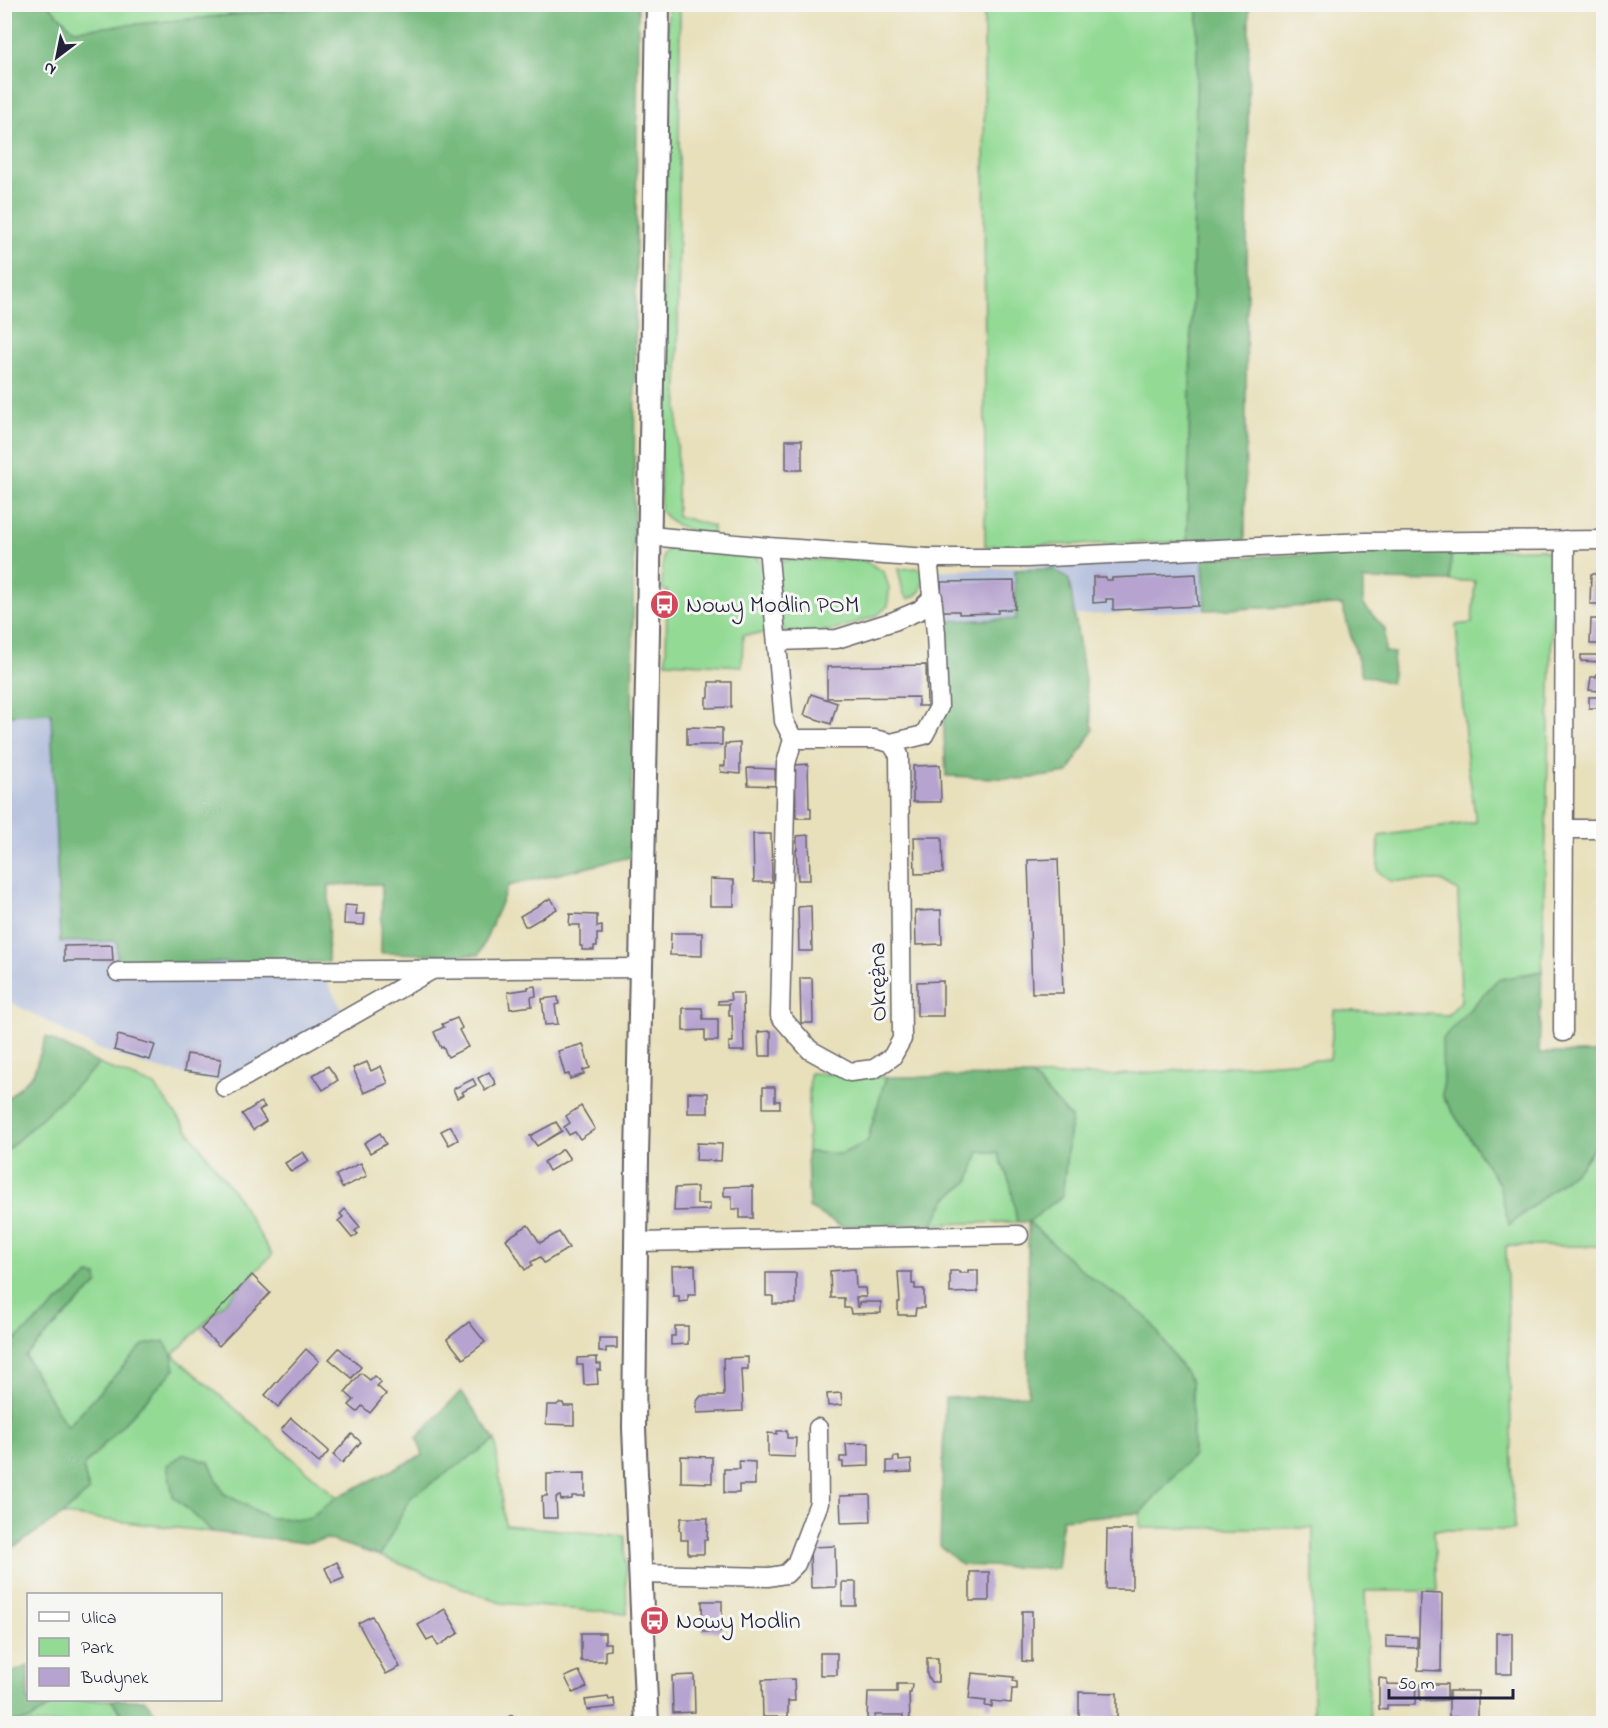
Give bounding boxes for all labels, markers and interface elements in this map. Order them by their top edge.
north arrow [27,27,87,87]
text: N [39,55,61,81]
bus stop icon: Nowy Modlin POM [649,588,681,620]
place label: Nowy Modlin POM [686,589,859,625]
street label: Okrężna [861,942,898,1022]
legend [27,1593,222,1701]
bus stop icon: Nowy Modlin [639,1604,671,1636]
place label: Nowy Modlin [676,1605,801,1641]
text: Ulica [81,1606,116,1632]
text: Park [81,1636,114,1662]
scale bar [1389,1662,1514,1700]
text: Budynek [80,1666,148,1692]
text: 50 m [1398,1672,1435,1698]

